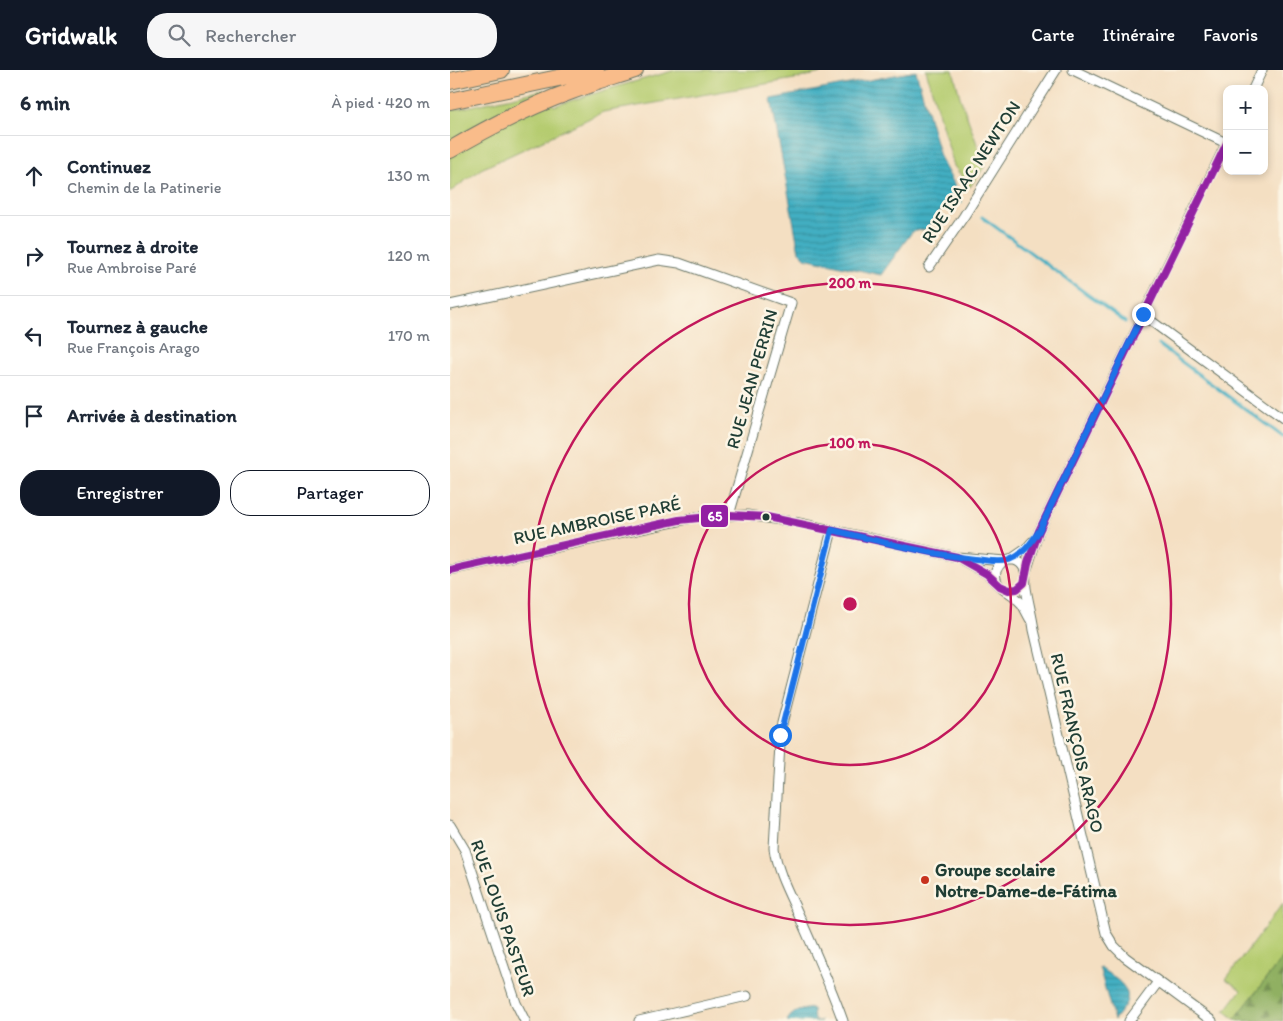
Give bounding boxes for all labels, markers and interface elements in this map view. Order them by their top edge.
search box [147,13,497,58]
text: Gridwalk [25,21,117,50]
icon: search [165,21,193,49]
text: Rechercher [205,24,296,47]
text: Carte [1031,24,1075,46]
text: Itinéraire [1103,24,1175,46]
text: Favoris [1203,24,1258,46]
map controls [1223,85,1268,175]
button: + [1223,85,1268,130]
text: 6 min [20,90,70,115]
text: À pied · 420 m [331,93,430,112]
street label: RUE ISAAC NEWTON [917,97,1025,247]
button: − [1223,130,1268,175]
text: Continuez [67,155,151,178]
icon: ahead [20,162,48,190]
text: 130 m [387,166,430,185]
text: Chemin de la Patinerie [67,178,221,197]
text: Tournez à droite [67,235,199,258]
icon: right [20,242,48,270]
text: 120 m [387,246,430,265]
text: Rue Ambroise Paré [67,258,197,277]
text: 200 m [829,274,872,292]
route end [1132,303,1155,326]
street label: RUE JEAN PERRIN [722,307,782,451]
text: Tournez à gauche [67,315,208,338]
icon: left [20,322,48,350]
text: 170 m [388,326,430,345]
text: Rue François Arago [67,338,200,357]
icon: arrive [20,402,48,430]
text: Arrivée à destination [67,404,237,427]
text: 100 m [829,434,871,452]
button: Enregistrer [20,470,220,516]
button: Partager [230,470,430,516]
street label: RUE AMBROISE PARÉ [511,493,683,549]
line badge: 65 [700,504,729,528]
text: 65 [708,508,723,525]
unlabelled marker [761,512,771,522]
centre of rings [841,595,859,613]
street label: RUE FRANÇOIS ARAGO [1046,651,1108,835]
route start [769,724,792,747]
street label: RUE LOUIS PASTEUR [466,837,540,999]
place label: Groupe scolaire Notre-Dame-de-Fátima [935,859,1117,902]
marker: Groupe scolaire Notre-Dame-de-Fátima [919,874,931,886]

